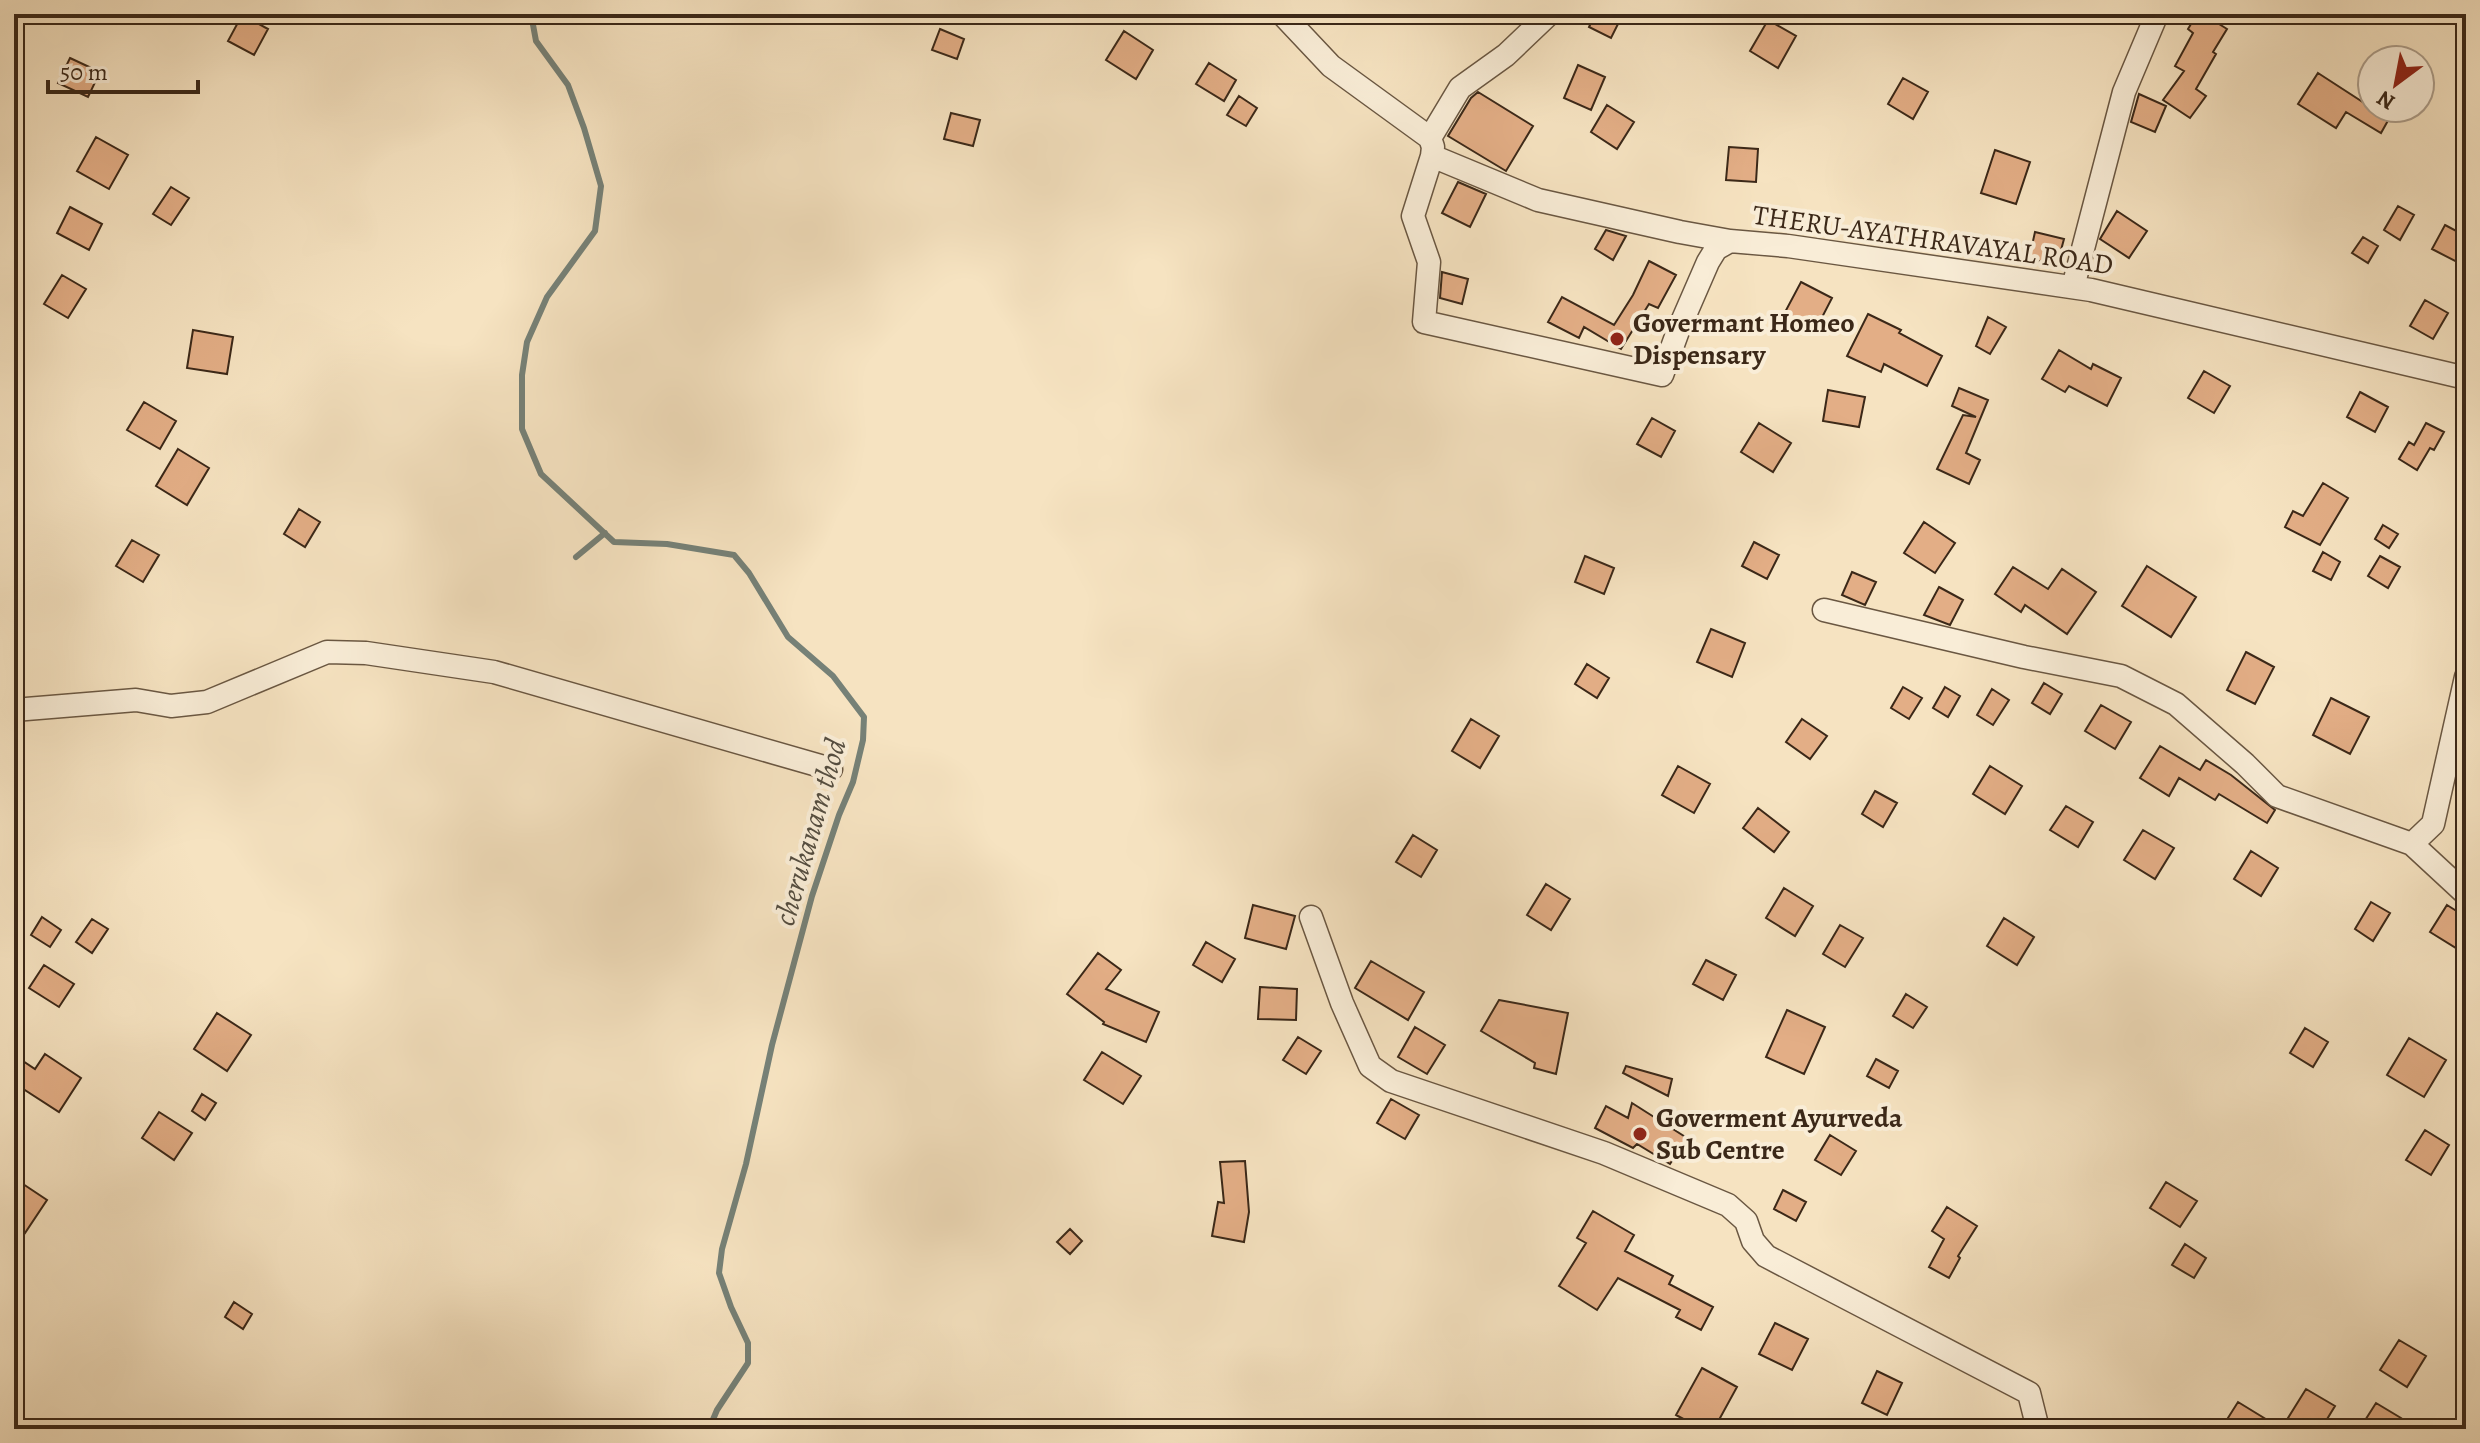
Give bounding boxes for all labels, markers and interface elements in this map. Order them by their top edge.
scale bar [48,44,198,94]
north arrow [2356,44,2436,124]
text: 50 m [60,56,108,88]
text: N [2371,83,2401,117]
street label: THERU-AYATHRAVAYAL ROAD [1750,196,2116,284]
place label: Govermant Homeo Dispensary [1633,304,1855,374]
marker: Govermant Homeo Dispensary [1608,330,1626,348]
water label: cherukanam thod [764,734,856,930]
place label: Goverment Ayurveda Sub Centre [1656,1099,1903,1169]
marker: Goverment Ayurveda Sub Centre [1631,1125,1649,1143]

